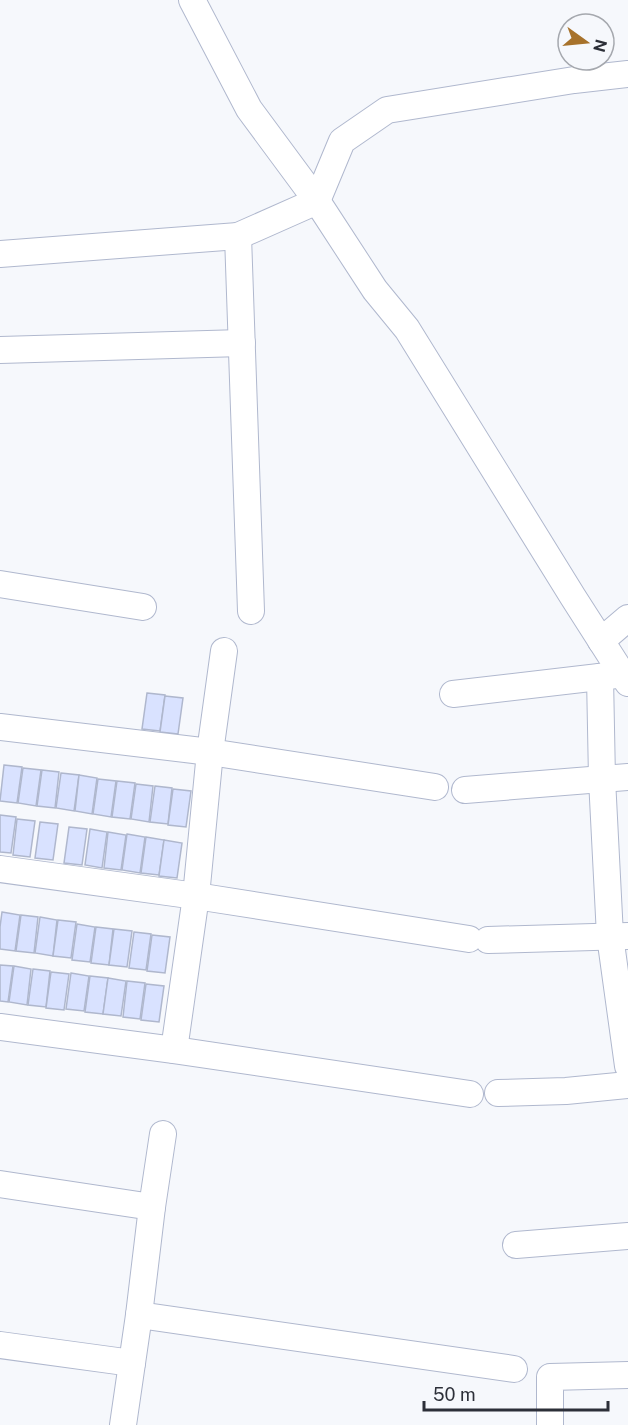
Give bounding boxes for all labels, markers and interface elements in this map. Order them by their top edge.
north arrow [556,12,616,72]
text: N [589,37,611,54]
scale bar [424,1374,608,1412]
text: 50 m [433,1384,476,1405]

